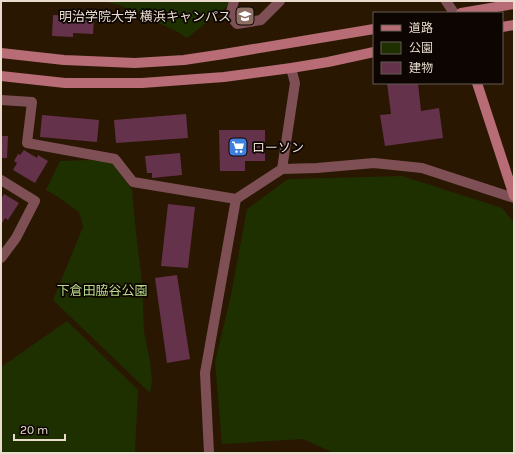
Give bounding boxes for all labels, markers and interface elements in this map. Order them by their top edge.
school or university icon: 明治学院大学 横浜キャンパス [234,5,256,27]
place label: 明治学院大学 横浜キャンパス [59,9,231,24]
legend [373,12,503,84]
text: 道路 [409,21,433,35]
text: 公園 [409,41,433,55]
text: 建物 [409,61,433,75]
supermarket icon: ローソン [227,136,249,158]
place label: ローソン [252,140,304,155]
park label: 下倉田脇谷公園 [56,283,148,298]
scale bar [14,416,65,442]
text: 20 m [20,423,48,437]

